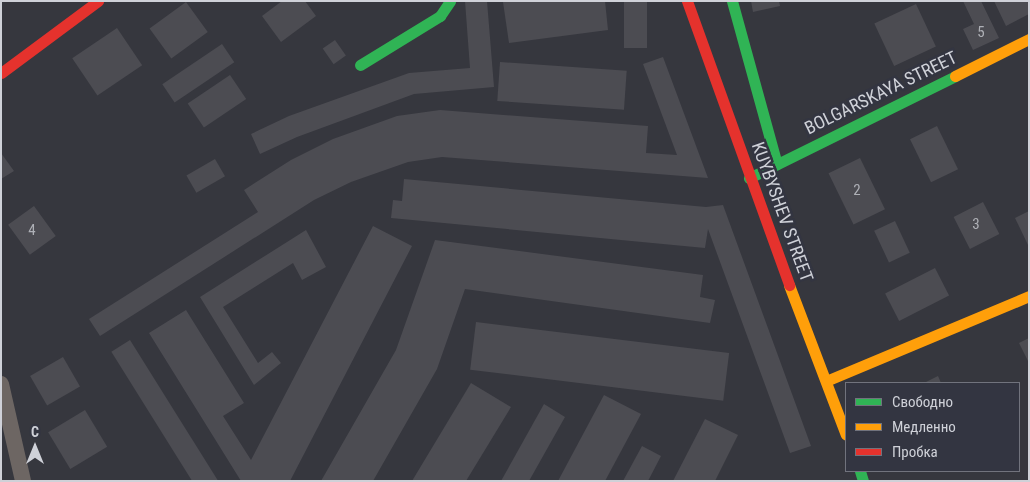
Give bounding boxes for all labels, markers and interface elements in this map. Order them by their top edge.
house number: 5 [977,24,985,42]
street label: BOLGARSKAYA STREET [801,47,961,139]
street label: KUYBYSHEV STREET [747,139,817,285]
house number: 2 [853,182,861,200]
house number: 3 [972,216,980,234]
house number: 4 [28,222,36,240]
legend [845,382,1020,472]
text: Свободно [892,393,953,411]
text: Медленно [892,418,956,436]
north arrow [10,422,60,472]
text: С [31,424,39,440]
text: Пробка [892,443,938,461]

